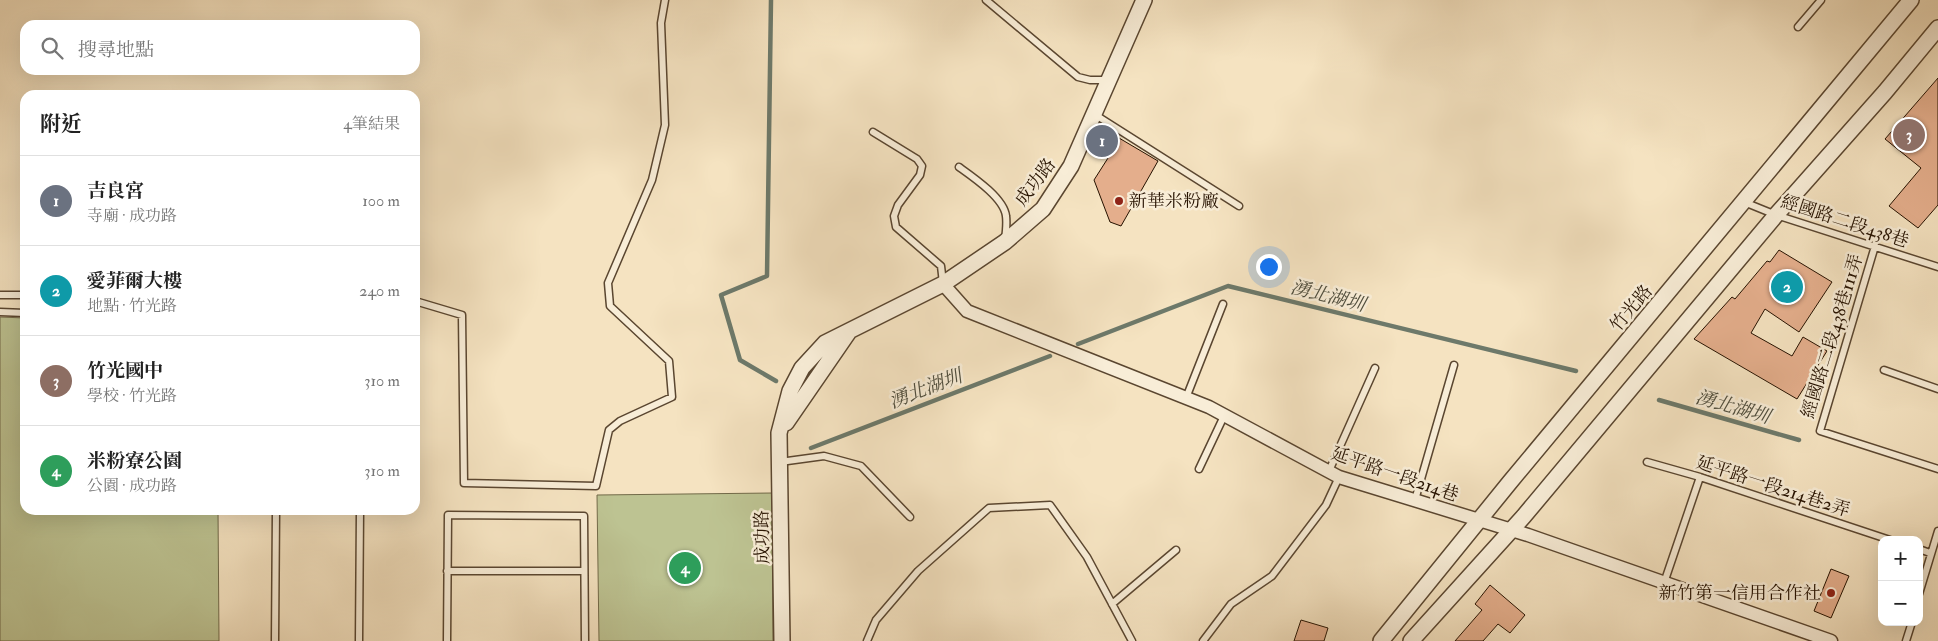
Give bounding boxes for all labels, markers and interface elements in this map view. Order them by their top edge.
search box [20,20,420,75]
icon: search [38,34,66,62]
text: 搜尋地點 [78,38,154,62]
text: 附近 [40,111,82,138]
text: 4筆結果 [343,114,400,134]
pin: 3 [1893,116,1925,154]
pin: 1 [1086,122,1118,160]
street label: 成功路 [1010,154,1061,211]
text: 吉良宮 [87,179,144,203]
place label: 新華米粉廠 [1129,190,1219,213]
street label: 經國路二段438巷 [1778,190,1912,253]
text: 1 [53,191,59,211]
text: 100 m [362,191,400,211]
marker: 新華米粉廠 [1113,195,1125,207]
text: 寺廟 · 成功路 [87,206,177,226]
street label: 經國路二段438巷111弄 [1797,251,1868,421]
your location [1256,254,1282,280]
pin: 2 [1771,268,1803,306]
text: 愛菲爾大樓 [87,269,182,293]
water label: 湧北湖圳 [1288,275,1370,318]
street label: 竹光路 [1605,280,1658,336]
text: 2 [52,281,60,301]
text: 240 m [359,281,400,301]
text: 地點 · 竹光路 [87,296,177,316]
text: 竹光國中 [87,359,163,383]
water label: 湧北湖圳 [886,363,968,414]
text: 3 [53,371,59,391]
text: 310 m [364,371,400,391]
water label: 湧北湖圳 [1693,385,1775,430]
text: 學校 · 竹光路 [87,386,177,406]
street label: 延平路一段214巷 [1328,442,1462,507]
text: 米粉寮公園 [87,449,182,473]
street label: 延平路一段214巷2弄 [1693,451,1853,522]
text: 4 [52,461,60,481]
text: 310 m [364,461,400,481]
text: 公園 · 成功路 [87,476,177,496]
street label: 成功路 [751,510,774,564]
map controls [1878,536,1923,626]
button: + [1878,536,1923,581]
pin: 4 [669,549,701,587]
button: − [1878,581,1923,626]
place label: 新竹第一信用合作社 [1659,582,1821,605]
marker: 新竹第一信用合作社 [1825,587,1837,599]

